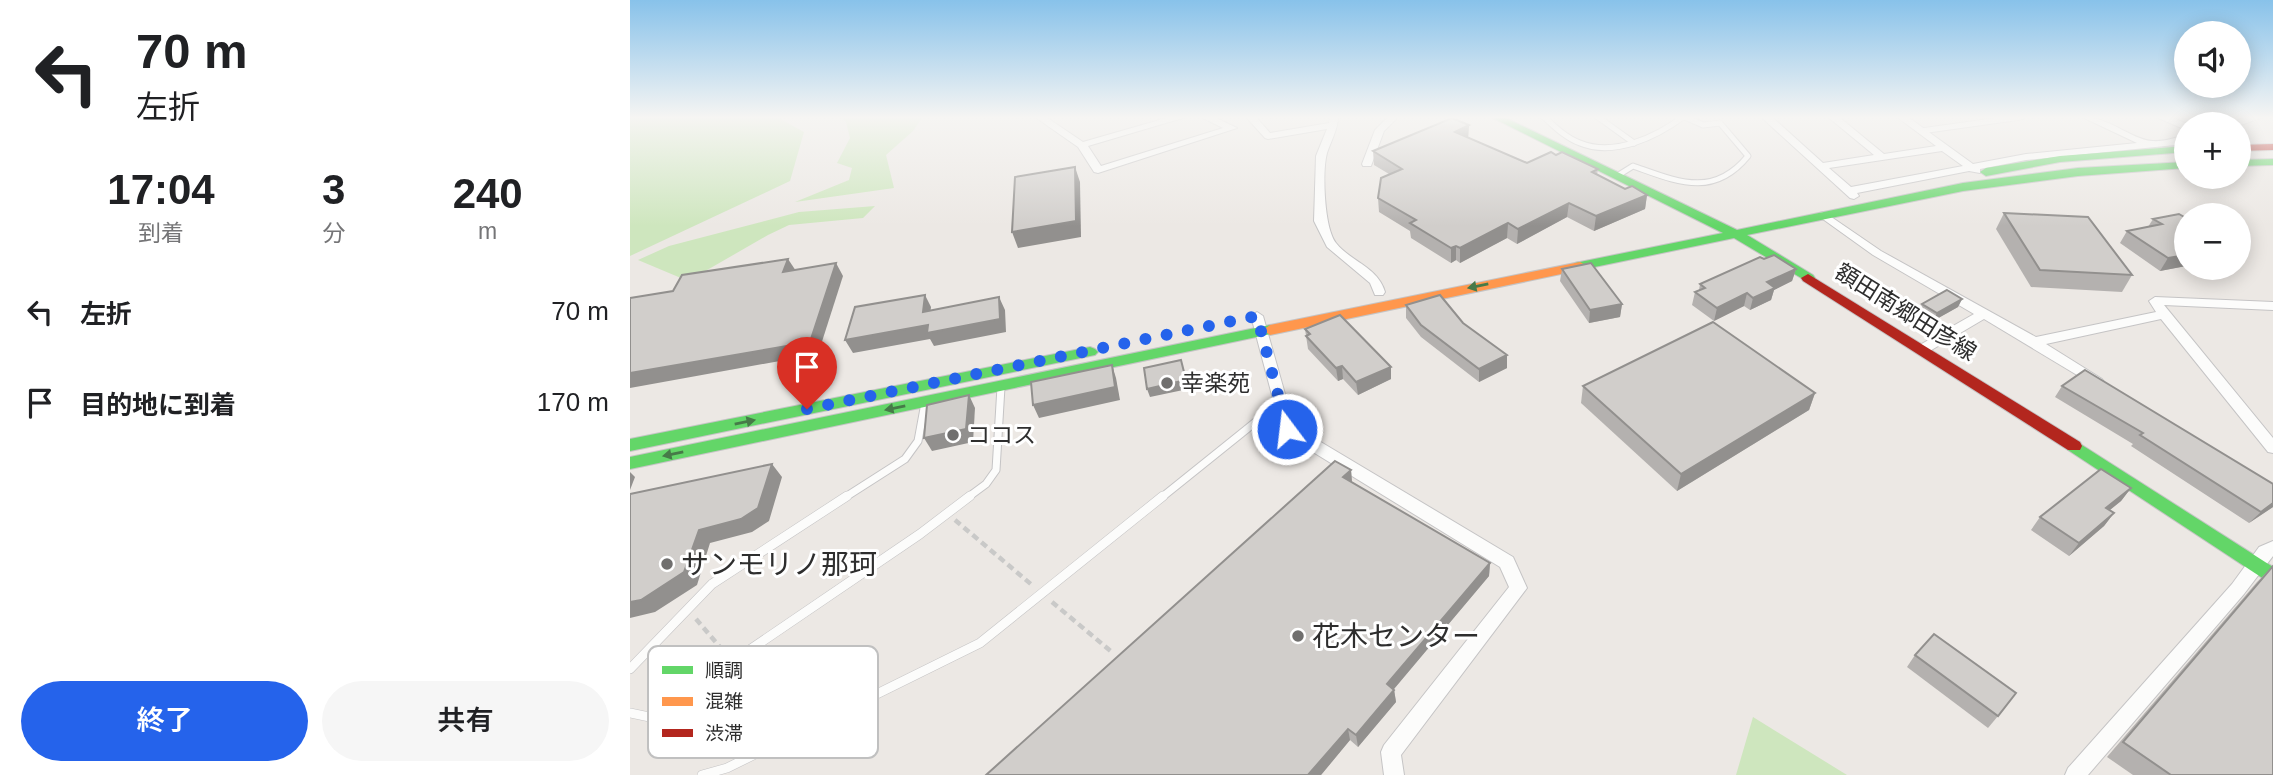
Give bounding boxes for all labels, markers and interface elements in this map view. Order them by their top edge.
map controls [2174,21,2251,280]
button: sound [2174,21,2251,98]
text: 70 m [136,24,248,78]
icon: left [21,28,112,119]
text: 左折 [136,89,200,125]
button: + [2174,112,2251,189]
text: 17:04 [107,166,215,213]
text: 3 [322,166,345,213]
text: 240 [453,170,523,217]
button: − [2174,203,2251,280]
text: m [478,218,497,244]
text: 到着 [138,220,184,246]
text: 分 [322,220,345,246]
street label: 額田南郷田彦線 [1831,258,1981,366]
one-way arrow [1467,281,1489,292]
icon: left [21,293,59,331]
text: 70 m [551,296,609,326]
text: 左折 [80,299,132,329]
pin [777,337,837,409]
icon: arrive [788,348,826,386]
place label: 幸楽苑 [1181,370,1250,396]
marker: 幸楽苑 [1159,375,1175,391]
icon: arrive [21,384,59,422]
text: 170 m [537,387,609,417]
text: 目的地に到着 [80,390,236,420]
position arrow [1250,392,1324,466]
one-way arrow [884,403,906,414]
one-way arrow [734,416,756,427]
place label: ココス [967,422,1036,448]
marker: ココス [945,427,961,443]
one-way arrow [662,448,684,459]
place label: サンモリノ那珂 [681,549,877,580]
marker: サンモリノ那珂 [659,556,675,572]
place label: 花木センター [1312,621,1480,652]
marker: 花木センター [1290,628,1306,644]
legend [648,646,878,758]
text: 順調 [705,660,743,681]
button: 終了 [21,681,308,761]
button: 共有 [322,681,609,761]
text: 混雑 [705,691,743,712]
text: 渋滞 [705,723,743,744]

